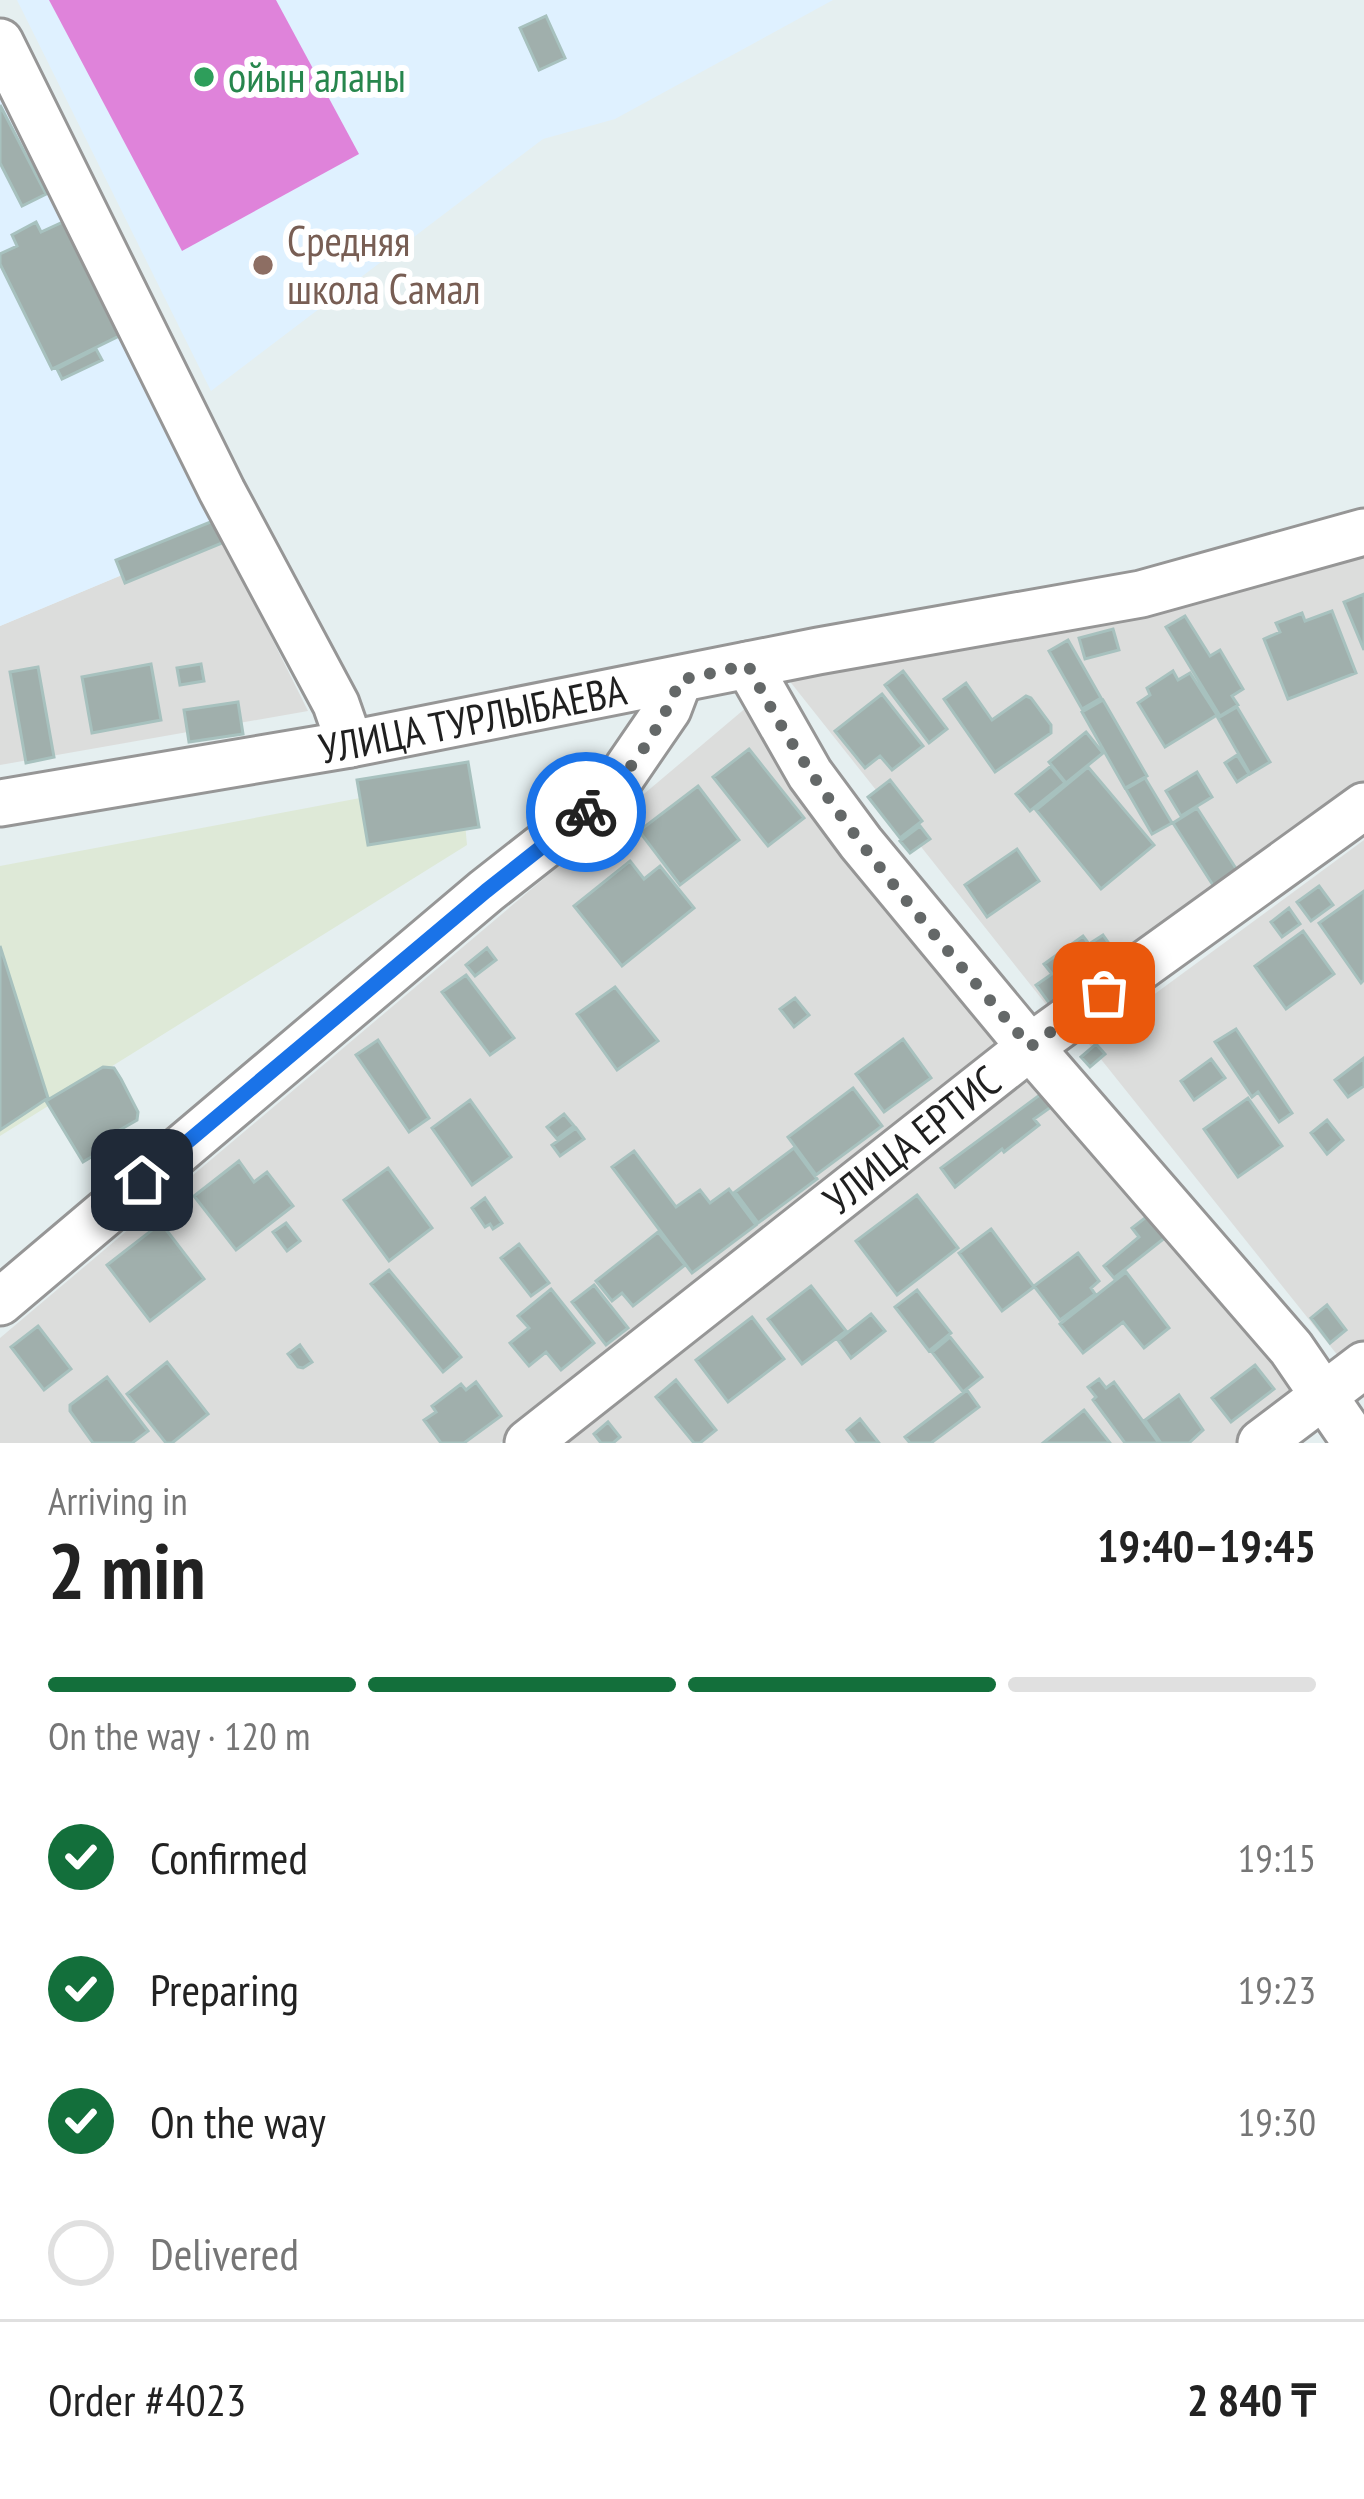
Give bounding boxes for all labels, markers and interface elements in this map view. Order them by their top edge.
place label: ойын аланы [228,49,406,104]
marker: ойын аланы [191,64,217,90]
place label: Средняя школа Самал [287,213,481,316]
marker: Средняя школа Самал [250,252,276,278]
street label: УЛИЦА ТУРЛЫБАЕВА [315,662,631,776]
courier [526,752,646,872]
icon: bike [553,779,619,845]
pin [1053,942,1155,1044]
icon: bag [1071,960,1137,1026]
street label: УЛИЦА ЕРТИС [812,1053,1011,1226]
pin [91,1129,193,1231]
icon: home [109,1147,175,1213]
text: Arriving in [48,1475,188,1526]
text: 19:40–19:45 [1097,1516,1316,1574]
text: 2 min [48,1520,206,1621]
text: On the way · 120 m [48,1710,310,1761]
icon: check [48,1824,114,1890]
text: Confirmed [150,1828,308,1886]
text: 19:15 [1238,1832,1316,1883]
icon: check [48,1956,114,2022]
text: Preparing [150,1960,299,2018]
text: 19:23 [1238,1964,1316,2015]
icon: check [48,2088,114,2154]
text: On the way [150,2092,326,2150]
text: 19:30 [1238,2096,1316,2147]
text: Delivered [150,2224,299,2282]
text: Order #4023 [48,2370,246,2428]
text: 2 840 ₸ [1187,2370,1316,2428]

